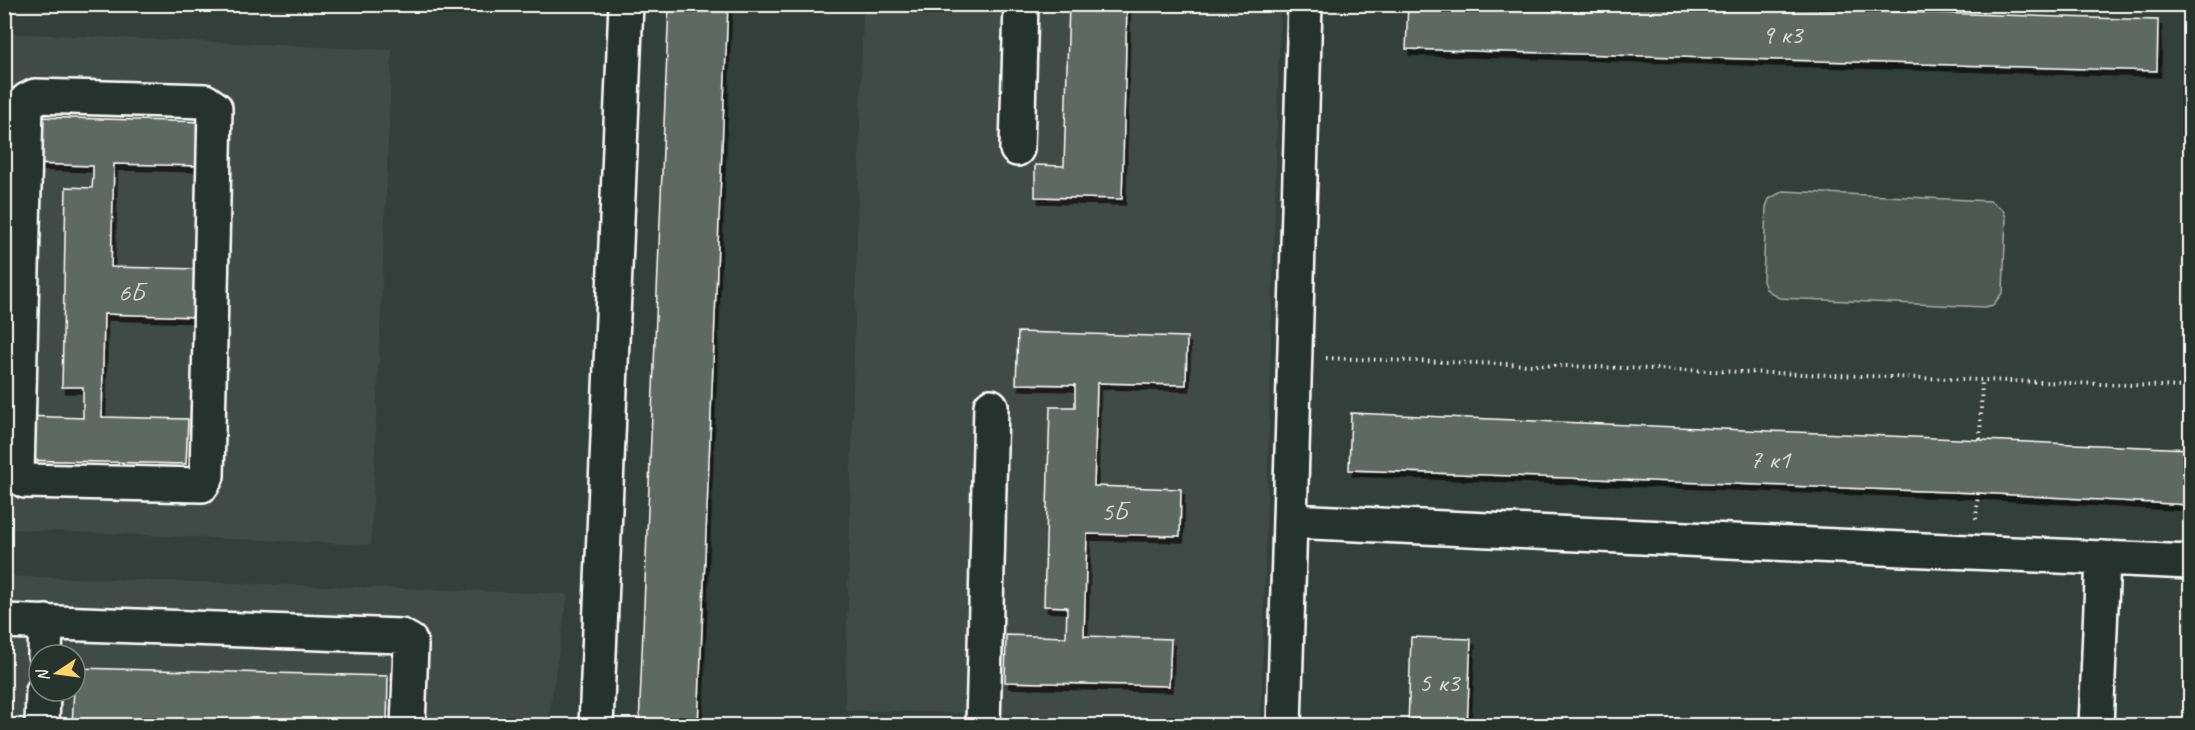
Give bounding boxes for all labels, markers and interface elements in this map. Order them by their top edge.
house number: 9 к3 [1762,17,1804,51]
house number: 6Б [118,275,148,309]
house number: 7 к1 [1750,442,1792,476]
house number: 5Б [1101,494,1131,528]
north arrow [27,643,87,703]
house number: 5 к3 [1419,665,1461,699]
text: N [32,666,54,683]

